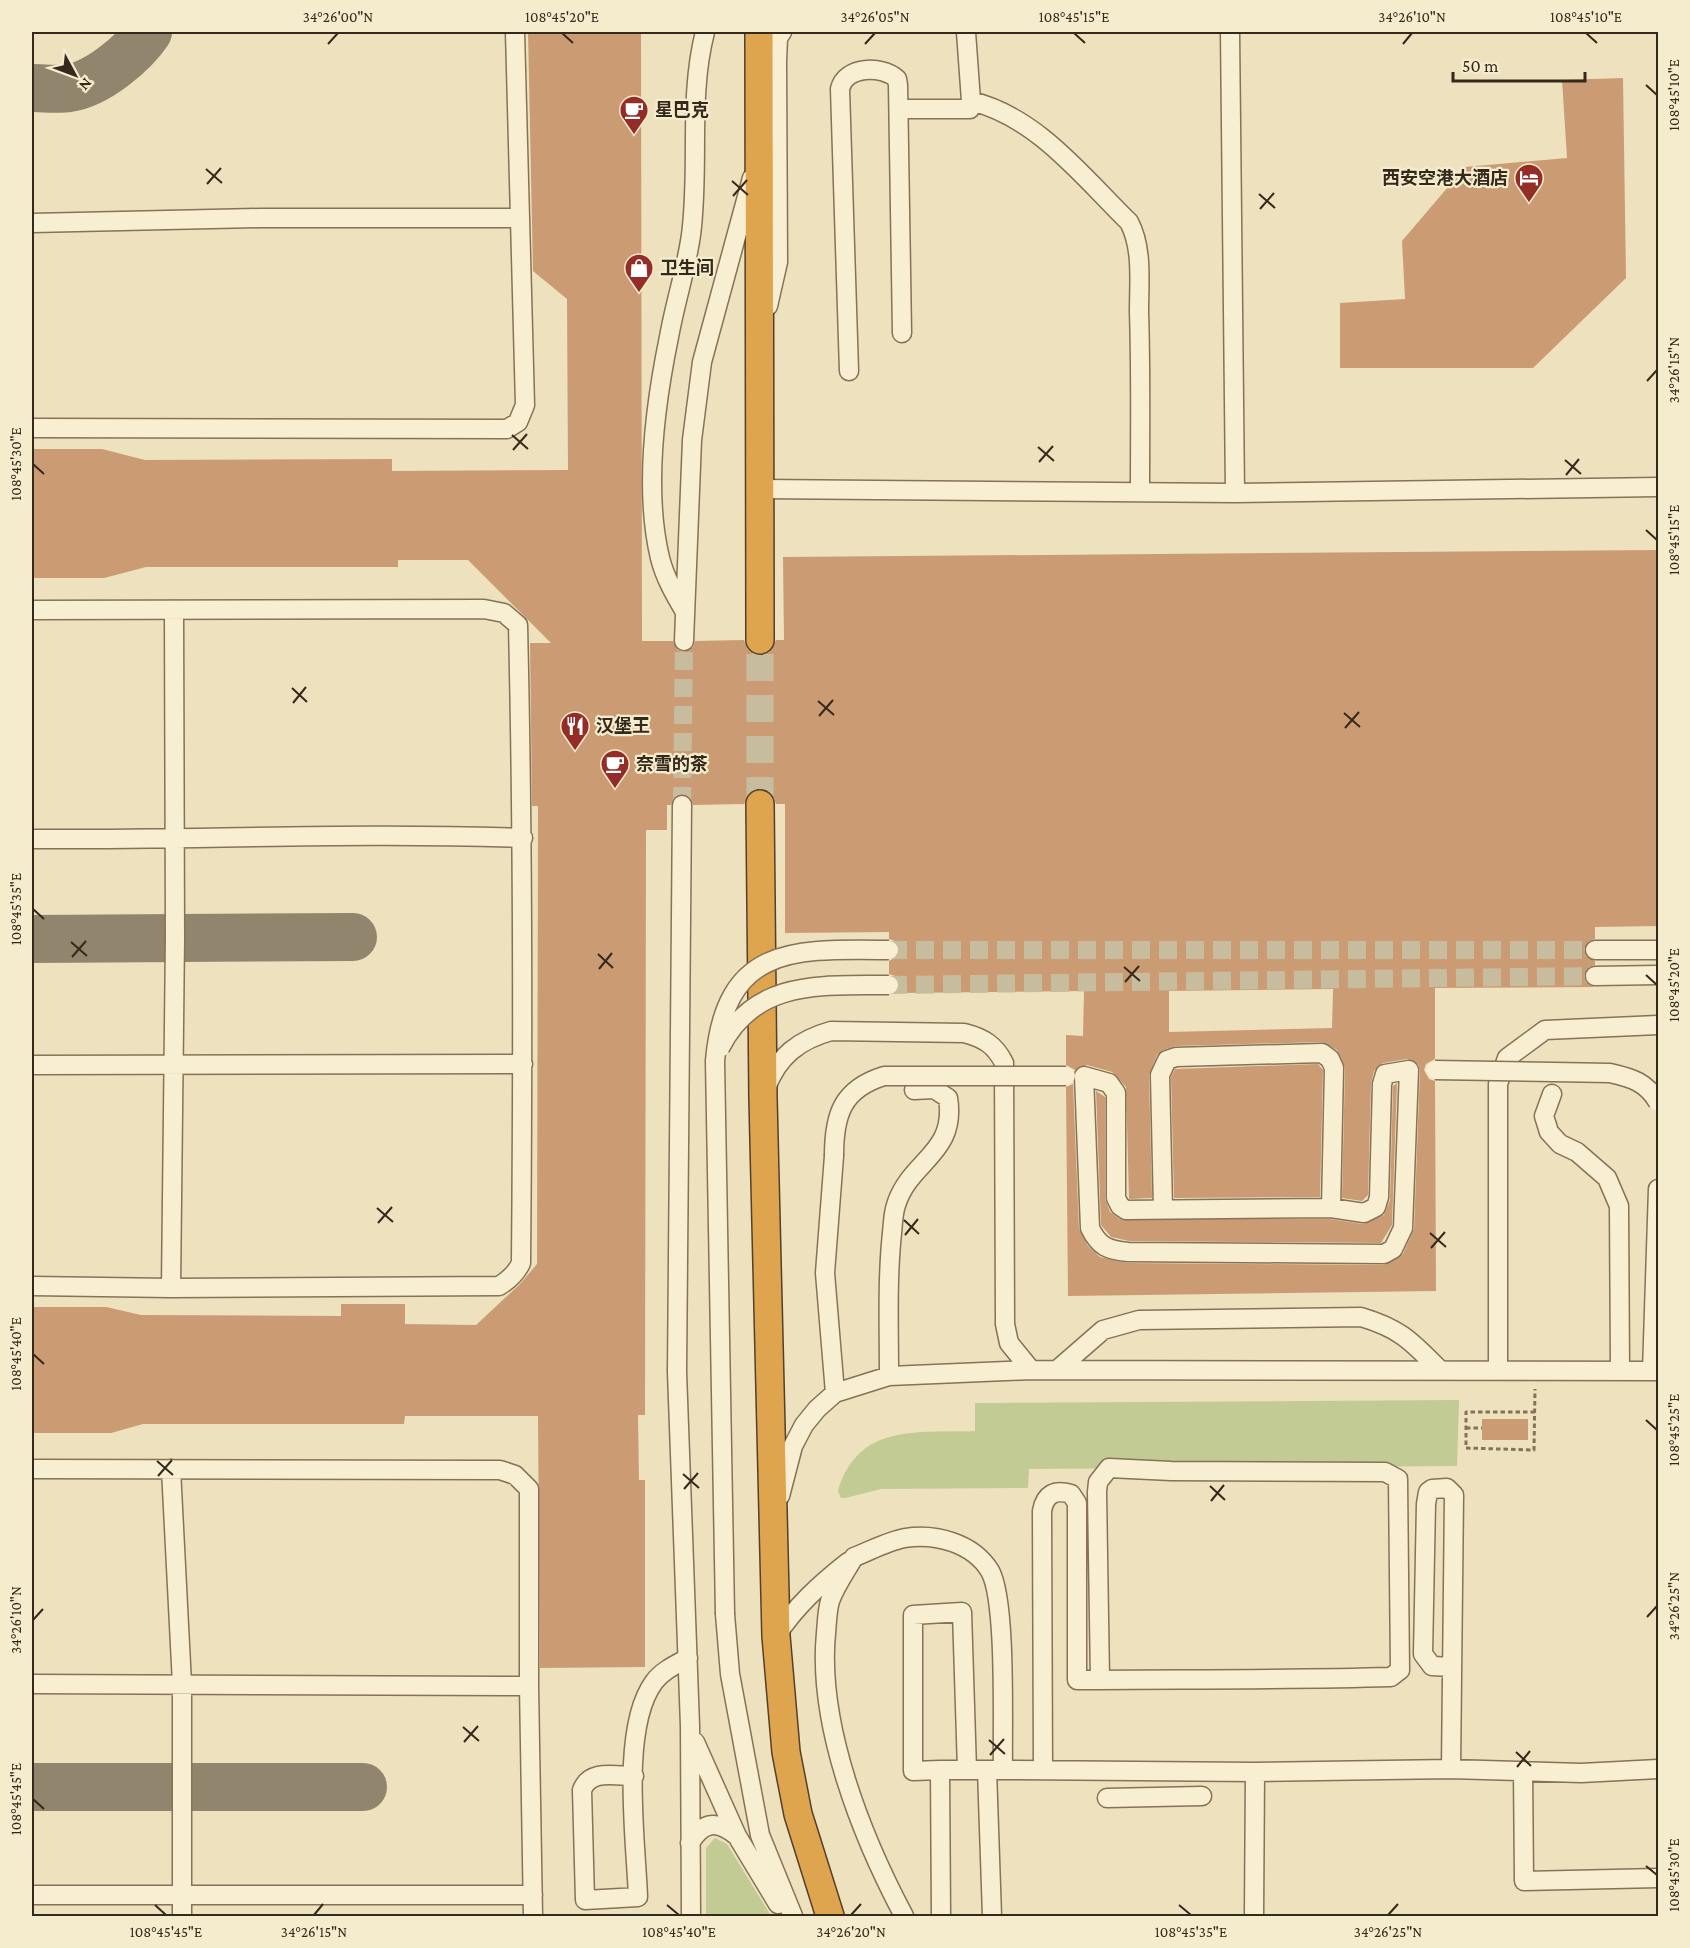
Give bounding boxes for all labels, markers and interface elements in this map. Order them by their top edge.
text: 34°26'00"N [303,9,373,25]
text: 108°45'20"E [525,9,599,25]
text: 34°26'05"N [840,9,910,25]
text: 108°45'15"E [1039,9,1109,25]
text: 34°26'10"N [1378,9,1446,25]
text: 108°45'10"E [1550,9,1622,25]
north arrow [45,45,105,105]
scale bar [1453,45,1585,83]
text: 50 m [1462,56,1499,76]
text: 108°45'10"E [1666,59,1682,131]
text: N [76,75,96,94]
cafe icon: 星巴克 [618,94,650,136]
place label: 星巴克 [655,100,709,120]
hotel icon: 西安空港大酒店 [1513,162,1545,204]
place label: 西安空港大酒店 [1382,168,1508,188]
shop icon: 卫生间 [623,252,655,294]
place label: 卫生间 [660,258,714,278]
text: 34°26'15"N [1666,337,1682,403]
text: 108°45'30"E [8,427,24,501]
text: 108°45'15"E [1666,505,1682,575]
restaurant icon: 汉堡王 [559,710,591,752]
place label: 汉堡王 [596,716,650,736]
cafe icon: 奈雪的茶 [599,748,631,790]
place label: 奈雪的茶 [636,754,708,774]
text: 108°45'35"E [8,873,24,945]
text: 108°45'20"E [1666,948,1682,1022]
text: 108°45'40"E [8,1317,24,1391]
text: 108°45'25"E [1666,1394,1682,1466]
text: 34°26'25"N [1666,1572,1682,1640]
text: 34°26'10"N [8,1586,24,1654]
text: 108°45'45"E [8,1763,24,1835]
text: 108°45'30"E [1666,1838,1682,1912]
text: 108°45'45"E [130,1924,202,1940]
text: 34°26'15"N [281,1924,347,1940]
text: 108°45'40"E [642,1924,716,1940]
text: 34°26'20"N [816,1924,886,1940]
text: 108°45'35"E [1155,1924,1227,1940]
text: 34°26'25"N [1354,1924,1422,1940]

